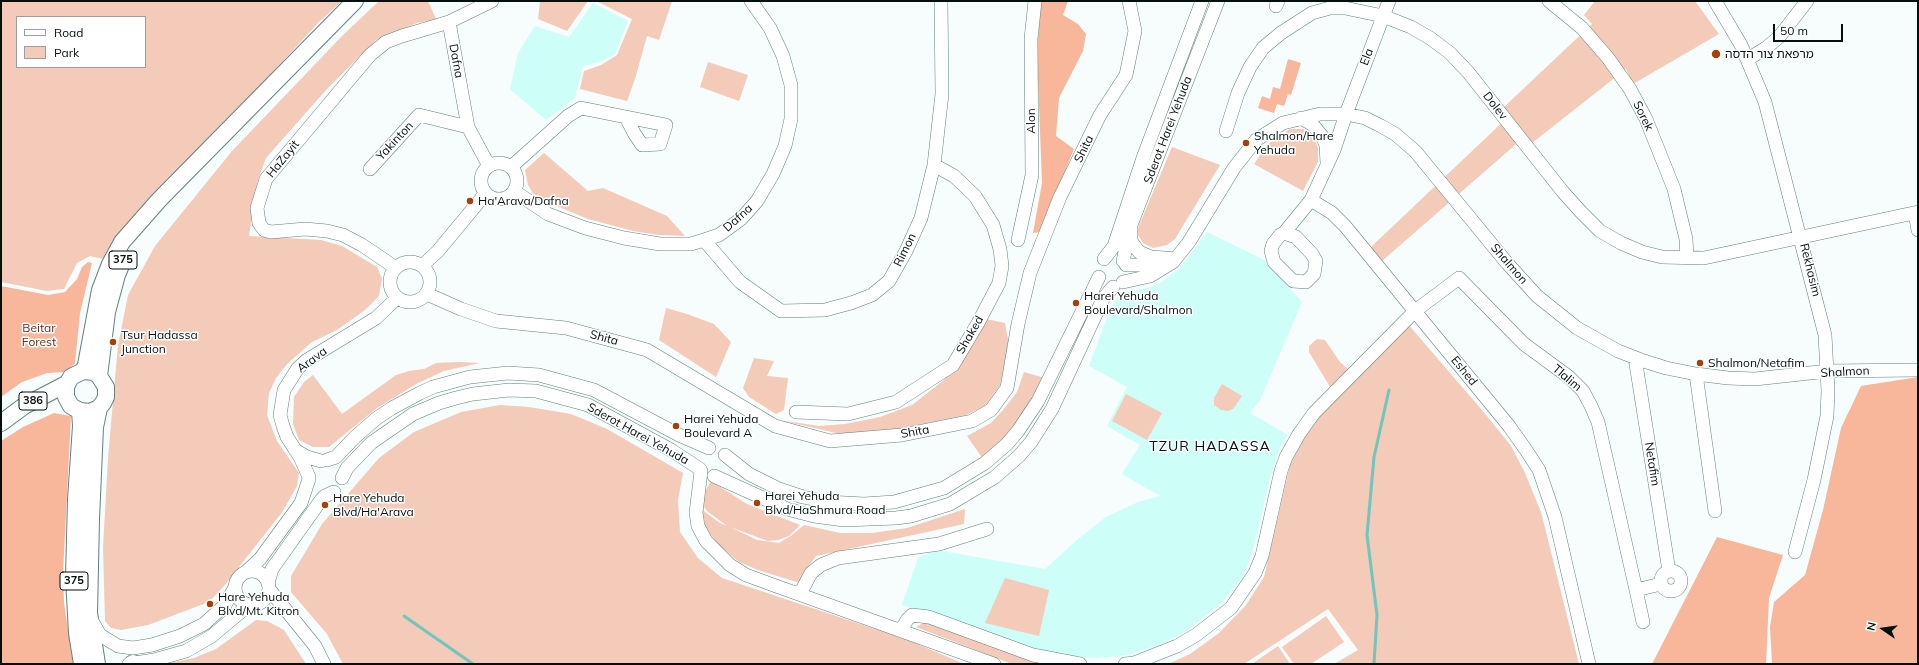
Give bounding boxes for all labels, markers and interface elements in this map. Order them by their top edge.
legend [16,16,146,68]
scale bar [1775,16,1845,42]
text: 50 m [1780,23,1808,38]
text: Road [54,25,83,40]
street label: Dafna [446,43,466,79]
text: Park [54,45,79,60]
street label: Ela [1357,46,1377,68]
place label: מרפאת צור הדסה [1725,47,1814,61]
marker: מרפאת צור הדסה [1710,48,1722,60]
street label: Sderot Harei Yehuda [1141,74,1195,186]
street label: Dolev [1480,89,1510,123]
street label: Sorek [1630,99,1656,133]
street label: Alon [1024,108,1038,134]
street label: Yakinton [373,119,417,163]
place label: Shalmon/Hare Yehuda [1254,129,1334,157]
street label: Shita [1071,133,1097,165]
street label: HaZayit [264,137,302,181]
marker: Shalmon/Hare Yehuda [1241,138,1251,148]
place label: Ha'Arava/Dafna [478,194,569,208]
marker: Ha'Arava/Dafna [465,196,475,206]
street label: Dafna [720,201,756,235]
street label: Rimon [891,231,919,269]
street label: Shalmon [1487,241,1531,287]
street label: Rekhasim [1796,242,1824,298]
road number: 375 [109,251,137,269]
place label: Harei Yehuda Boulevard/Shalmon [1084,289,1193,317]
marker: Harei Yehuda Boulevard/Shalmon [1071,298,1081,308]
street label: Shaked [953,313,987,357]
park label: Beitar Forest [22,321,56,349]
street label: Shita [588,327,620,349]
place label: Tsur Hadassa Junction [121,328,198,356]
marker: Tsur Hadassa Junction [108,337,118,347]
street label: Arava [294,344,330,376]
street label: Eshed [1448,353,1480,389]
place label: Shalmon/Netafim [1708,356,1805,370]
marker: Shalmon/Netafim [1695,358,1705,368]
street label: Tlalim [1550,362,1584,394]
street label: Shalmon [1820,364,1870,380]
road number: 386 [19,392,47,410]
street label: Sderot Harei Yehuda [585,400,691,468]
place label: Harei Yehuda Boulevard A [684,412,758,440]
marker: Harei Yehuda Boulevard A [671,421,681,431]
street label: Shita [900,422,930,442]
district label: TZUR HADASSA [1149,439,1271,455]
street label: Netafim [1641,441,1663,487]
place label: Harei Yehuda Blvd/HaShmura Road [765,489,885,517]
place label: Hare Yehuda Blvd/Ha'Arava [333,491,414,519]
marker: Harei Yehuda Blvd/HaShmura Road [752,498,762,508]
marker: Hare Yehuda Blvd/Ha'Arava [320,500,330,510]
road number: 375 [60,572,88,590]
place label: Hare Yehuda Blvd/Mt. Kitron [218,590,299,618]
marker: Hare Yehuda Blvd/Mt. Kitron [205,599,215,609]
north arrow [1863,609,1903,649]
text: N [1864,621,1879,632]

